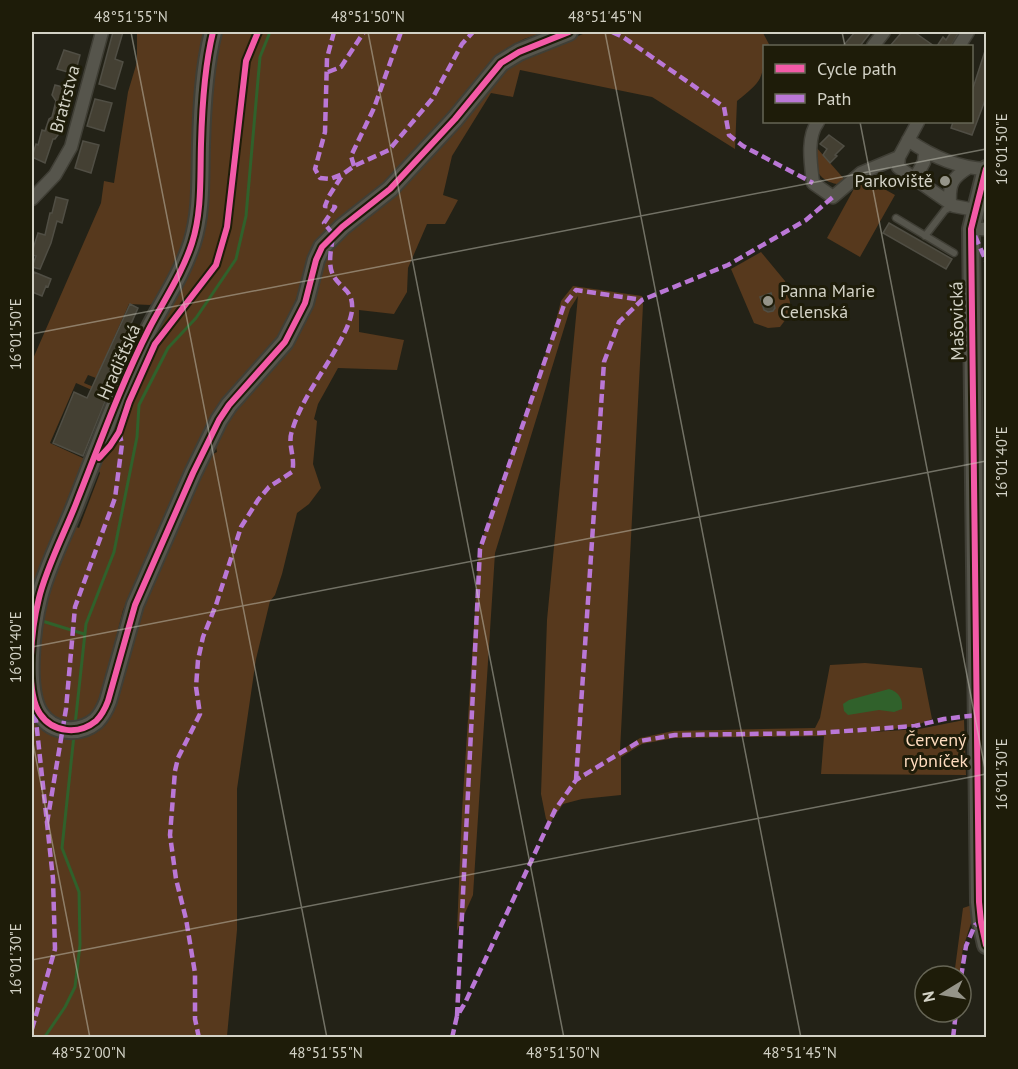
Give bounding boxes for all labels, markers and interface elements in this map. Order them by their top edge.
text: 48°51'55"N [94,7,168,26]
text: 48°51'50"N [331,7,405,26]
text: 48°51'45"N [568,7,642,26]
legend [763,45,973,123]
text: Cycle path [817,57,897,80]
street label: Bratrstva [44,63,85,135]
text: Path [817,87,851,110]
text: 16°01'50"E [992,113,1011,185]
place label: Parkoviště [855,169,933,192]
marker: Parkoviště [938,174,952,188]
place label: Panna Marie Celenská [780,279,875,323]
street label: Mašovická [944,281,969,361]
marker: Panna Marie Celenská [761,294,775,308]
text: 16°01'50"E [6,298,25,370]
street label: Hradišťská [92,320,145,403]
text: 16°01'40"E [992,426,1011,498]
text: 16°01'40"E [6,611,25,683]
park label: Červený rybníček [904,728,969,772]
text: 16°01'30"E [992,738,1011,810]
text: 16°01'30"E [6,923,25,995]
north arrow [913,964,973,1024]
text: N [917,990,939,1004]
text: 48°52'00"N [52,1043,126,1062]
text: 48°51'55"N [289,1043,363,1062]
text: 48°51'50"N [526,1043,600,1062]
text: 48°51'45"N [763,1043,837,1062]

